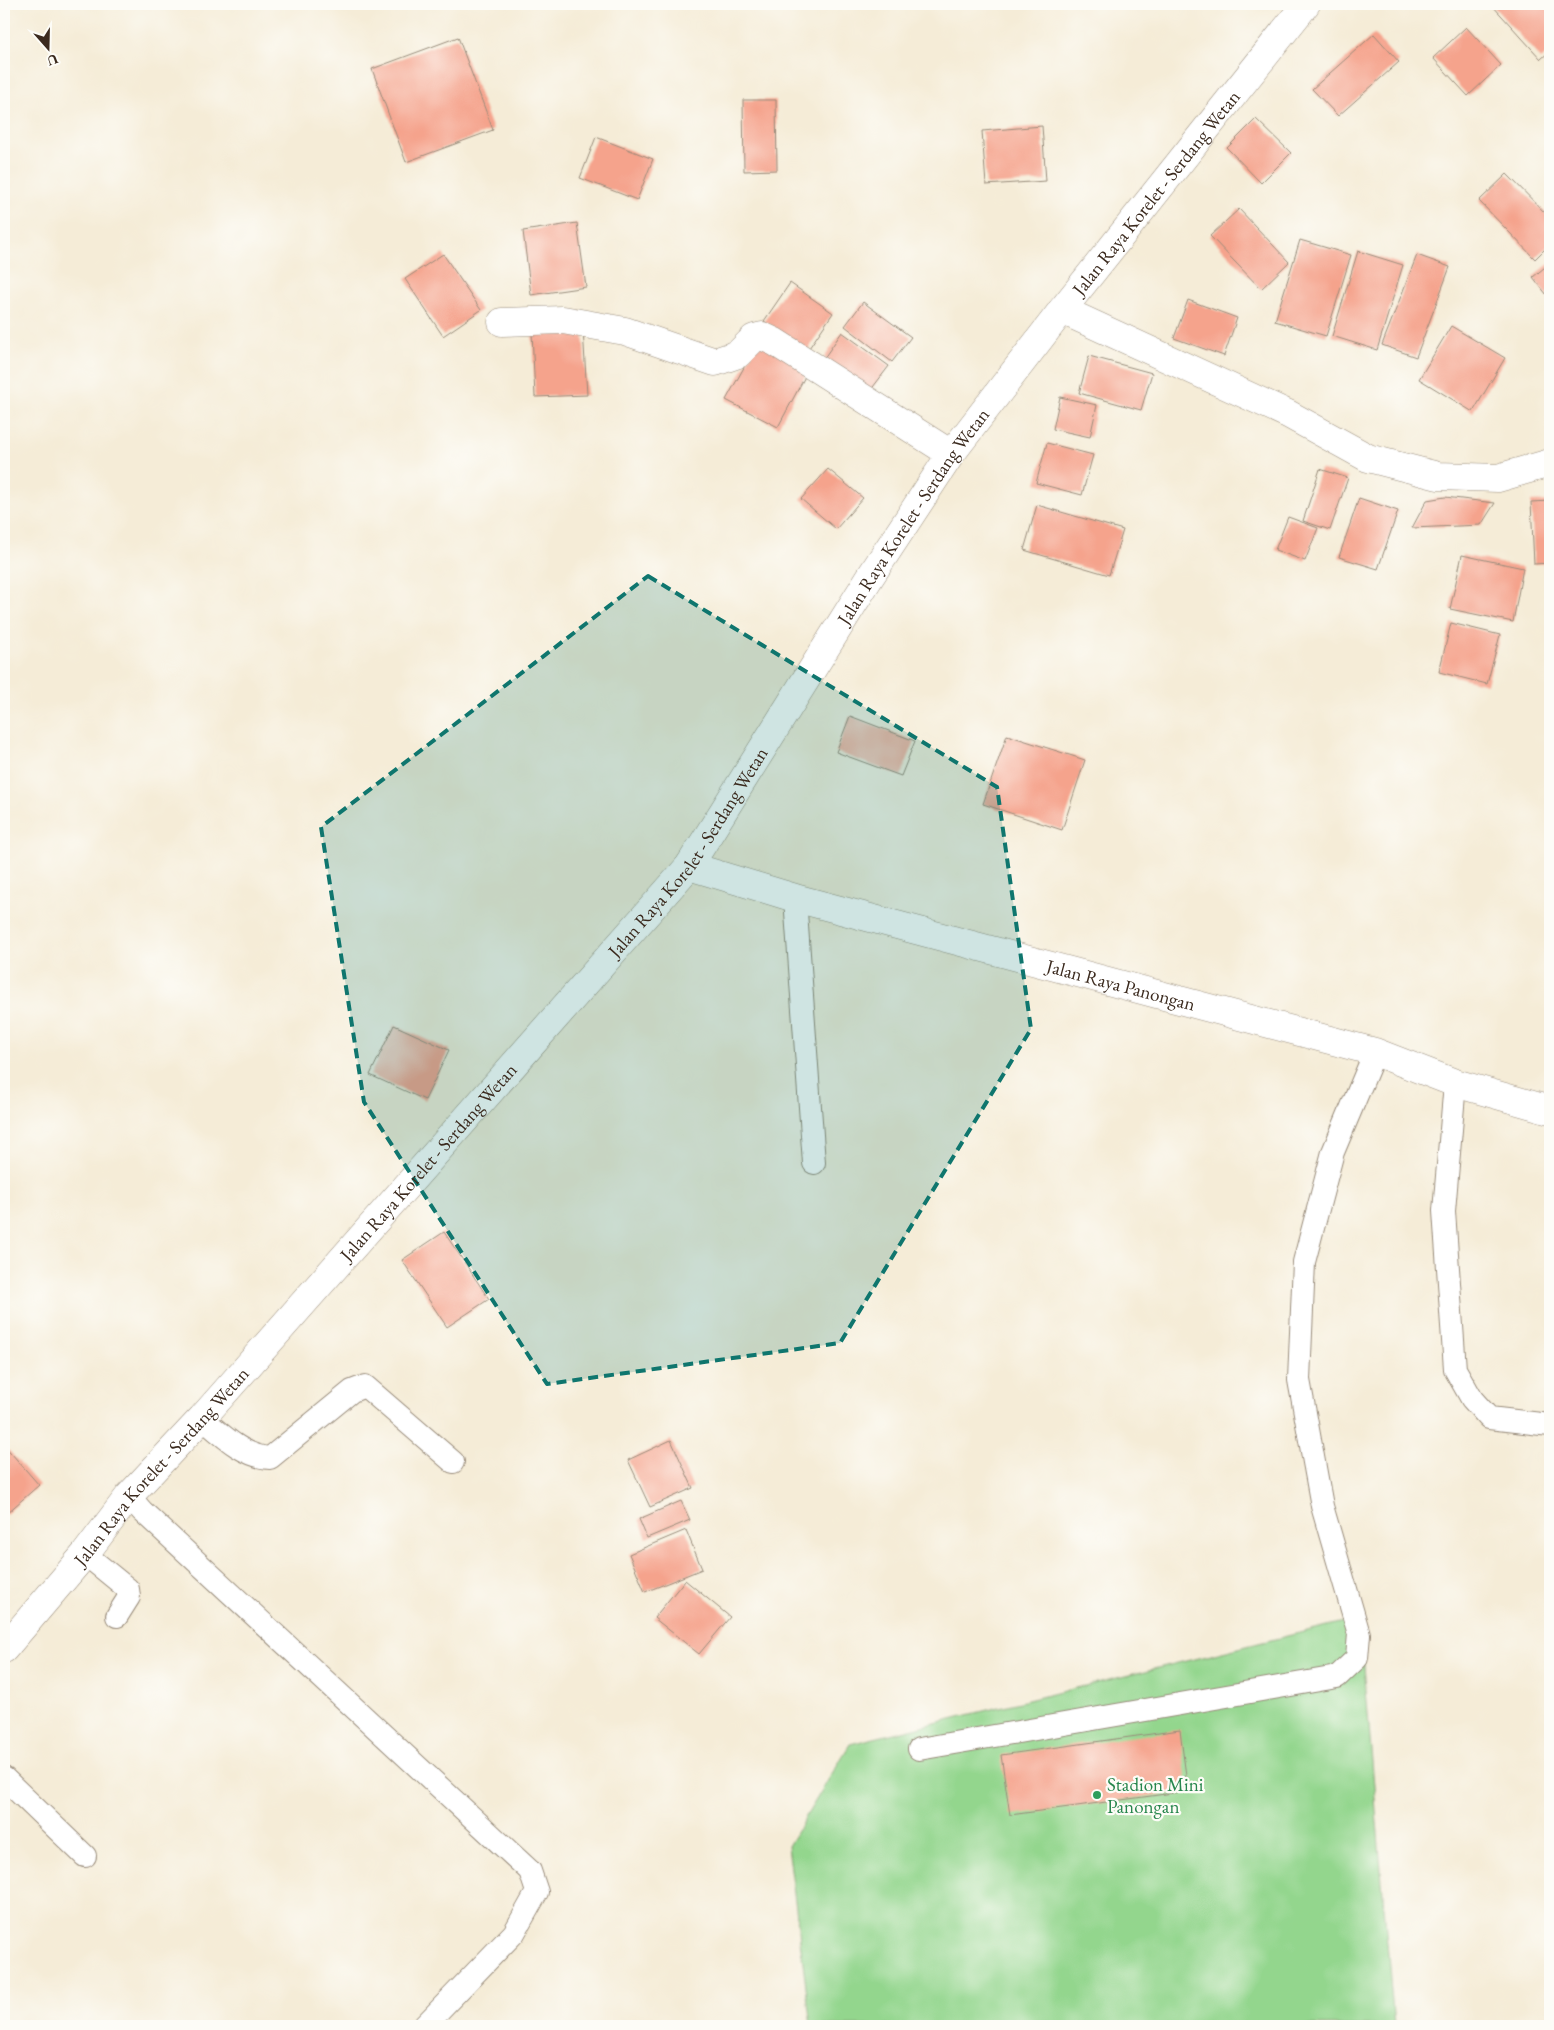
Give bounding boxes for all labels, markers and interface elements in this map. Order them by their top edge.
north arrow [22,22,72,72]
text: U [44,50,60,71]
street label: Jalan Raya Korelet - Serdang Wetan [1065,85,1245,302]
street label: Jalan Raya Korelet - Serdang Wetan [830,403,995,631]
street label: Jalan Raya Korelet - Serdang Wetan [601,742,773,964]
street label: Jalan Raya Panongan [1042,952,1198,1016]
street label: Jalan Raya Korelet - Serdang Wetan [333,1058,522,1268]
street label: Jalan Raya Korelet - Serdang Wetan [67,1361,254,1573]
place label: Stadion Mini Panongan [1107,1772,1204,1819]
marker: Stadion Mini Panongan [1091,1789,1103,1801]

